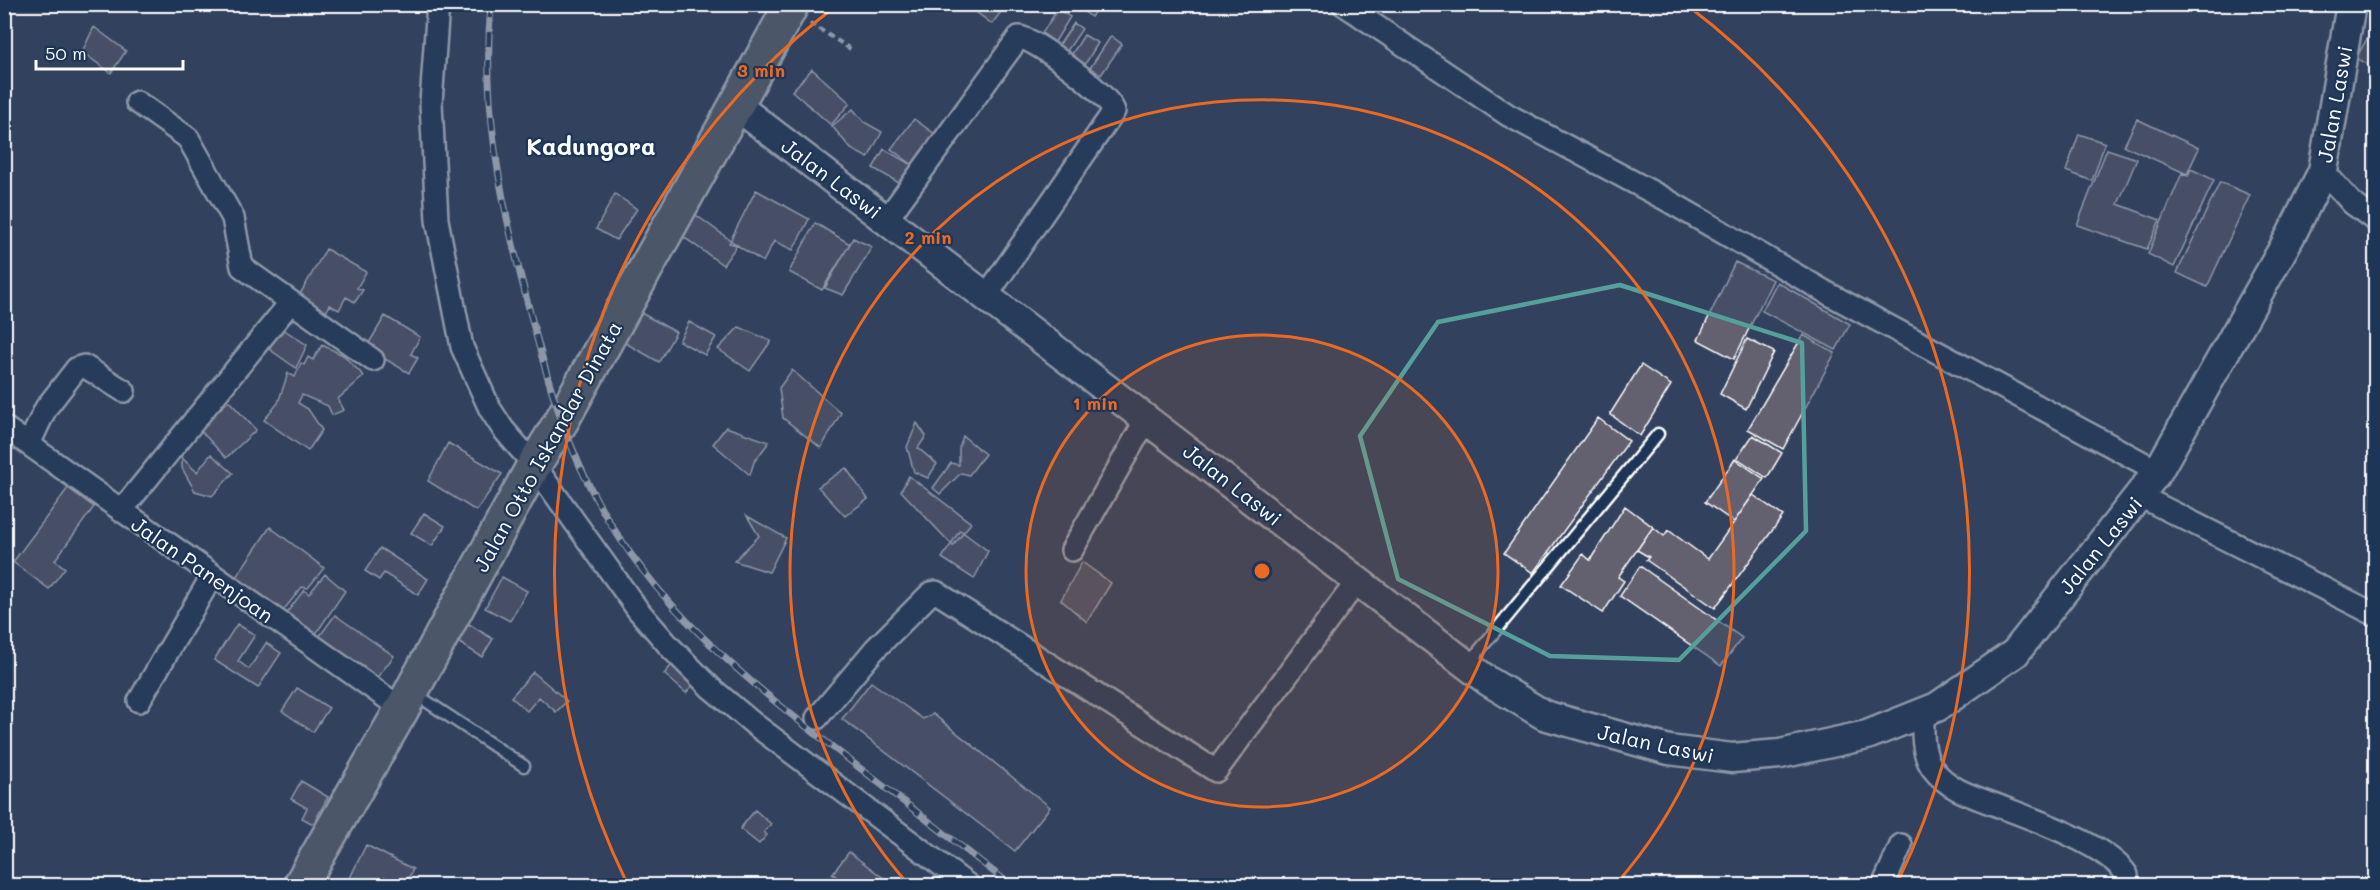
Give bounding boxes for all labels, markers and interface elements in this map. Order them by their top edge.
scale bar [36,33,183,71]
text: 50 m [45,41,87,65]
street label: Jalan Laswi [2310,43,2358,165]
text: 3 min [737,58,785,82]
district label: Kadungora [526,130,656,161]
street label: Jalan Laswi [777,132,887,224]
text: 2 min [904,225,952,249]
street label: Jalan Otto Iskandar Dinata [467,316,627,576]
text: 1 min [1072,391,1118,415]
street label: Jalan Laswi [1178,437,1288,531]
street label: Jalan Laswi [2052,491,2148,599]
street label: Jalan Panenjoan [127,510,279,628]
centre of rings [1252,561,1272,581]
street label: Jalan Laswi [1595,717,1717,769]

